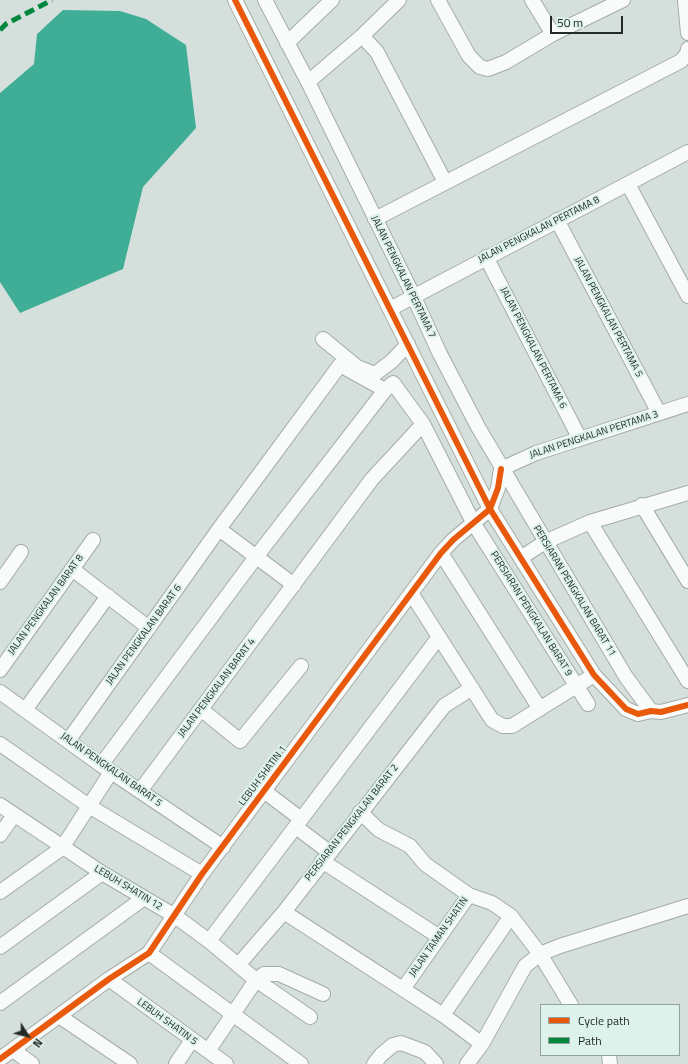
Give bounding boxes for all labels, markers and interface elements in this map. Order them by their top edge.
scale bar [552,8,625,34]
text: 50 m [557,13,583,32]
street label: JALAN PENGKALAN PERTAMA 8 [476,194,602,266]
street label: JALAN PENGKALAN PERTAMA 7 [368,214,438,340]
street label: JALAN PENGKALAN PERTAMA 5 [571,255,645,379]
street label: JALAN PENGKALAN PERTAMA 6 [497,285,569,411]
street label: JALAN PENGKALAN PERTAMA 3 [528,408,660,462]
street label: PERSIARAN PENGKALAN BARAT 11 [530,523,618,659]
street label: PERSIARAN PENGKALAN BARAT 9 [488,549,574,679]
street label: JALAN PENGKALAN BARAT 8 [6,553,86,657]
street label: JALAN PENGKALAN BARAT 6 [104,583,184,687]
street label: JALAN PENGKALAN BARAT 4 [176,636,258,740]
street label: JALAN PENGKALAN BARAT 5 [58,730,164,810]
street label: LEBUH SHATIN 1 [237,744,289,808]
street label: PERSIARAN PENGKALAN BARAT 2 [303,762,401,884]
street label: LEBUH SHATIN 12 [92,863,164,913]
street label: JALAN TAMAN SHATIN [407,895,471,979]
street label: LEBUH SHATIN 5 [134,996,200,1048]
legend [540,1004,680,1056]
text: Cycle path [578,1011,630,1030]
north arrow [8,1016,48,1056]
text: Path [578,1031,602,1050]
text: N [29,1035,46,1051]

